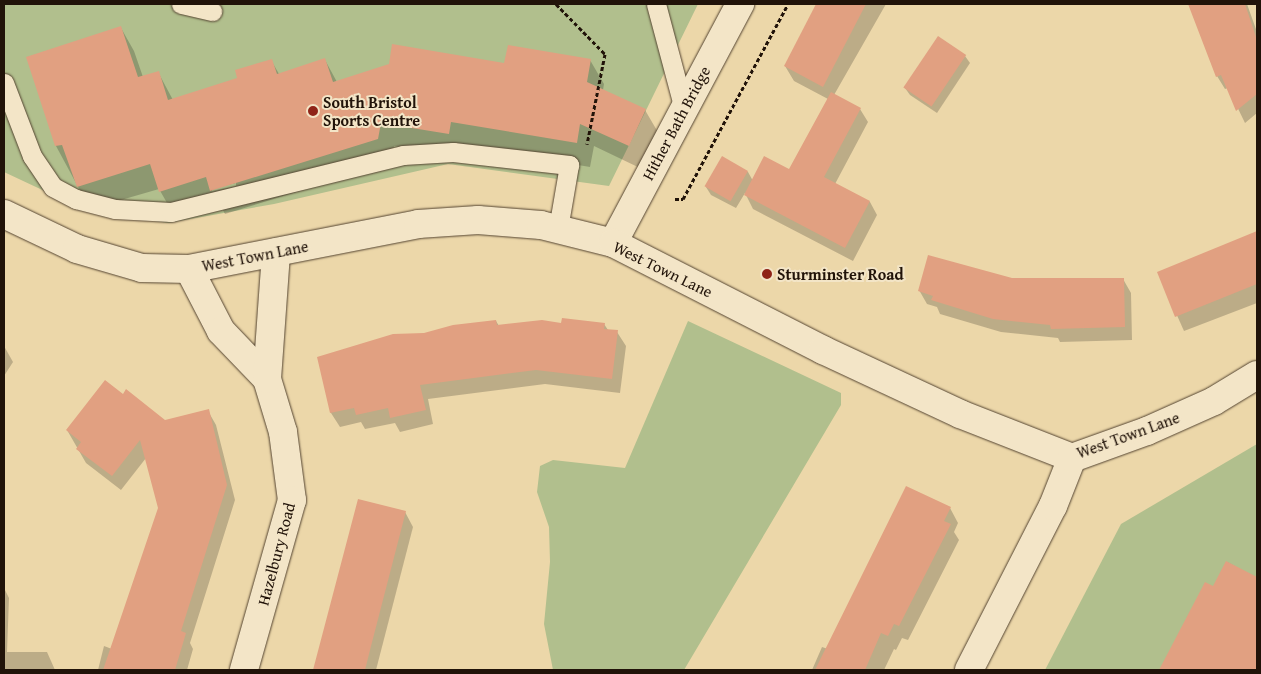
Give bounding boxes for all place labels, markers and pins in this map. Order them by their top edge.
place label: South Bristol Sports Centre [323,92,420,130]
marker: South Bristol Sports Centre [307,105,319,117]
place label: Sturminster Road [777,264,904,284]
marker: Sturminster Road [761,268,773,280]

